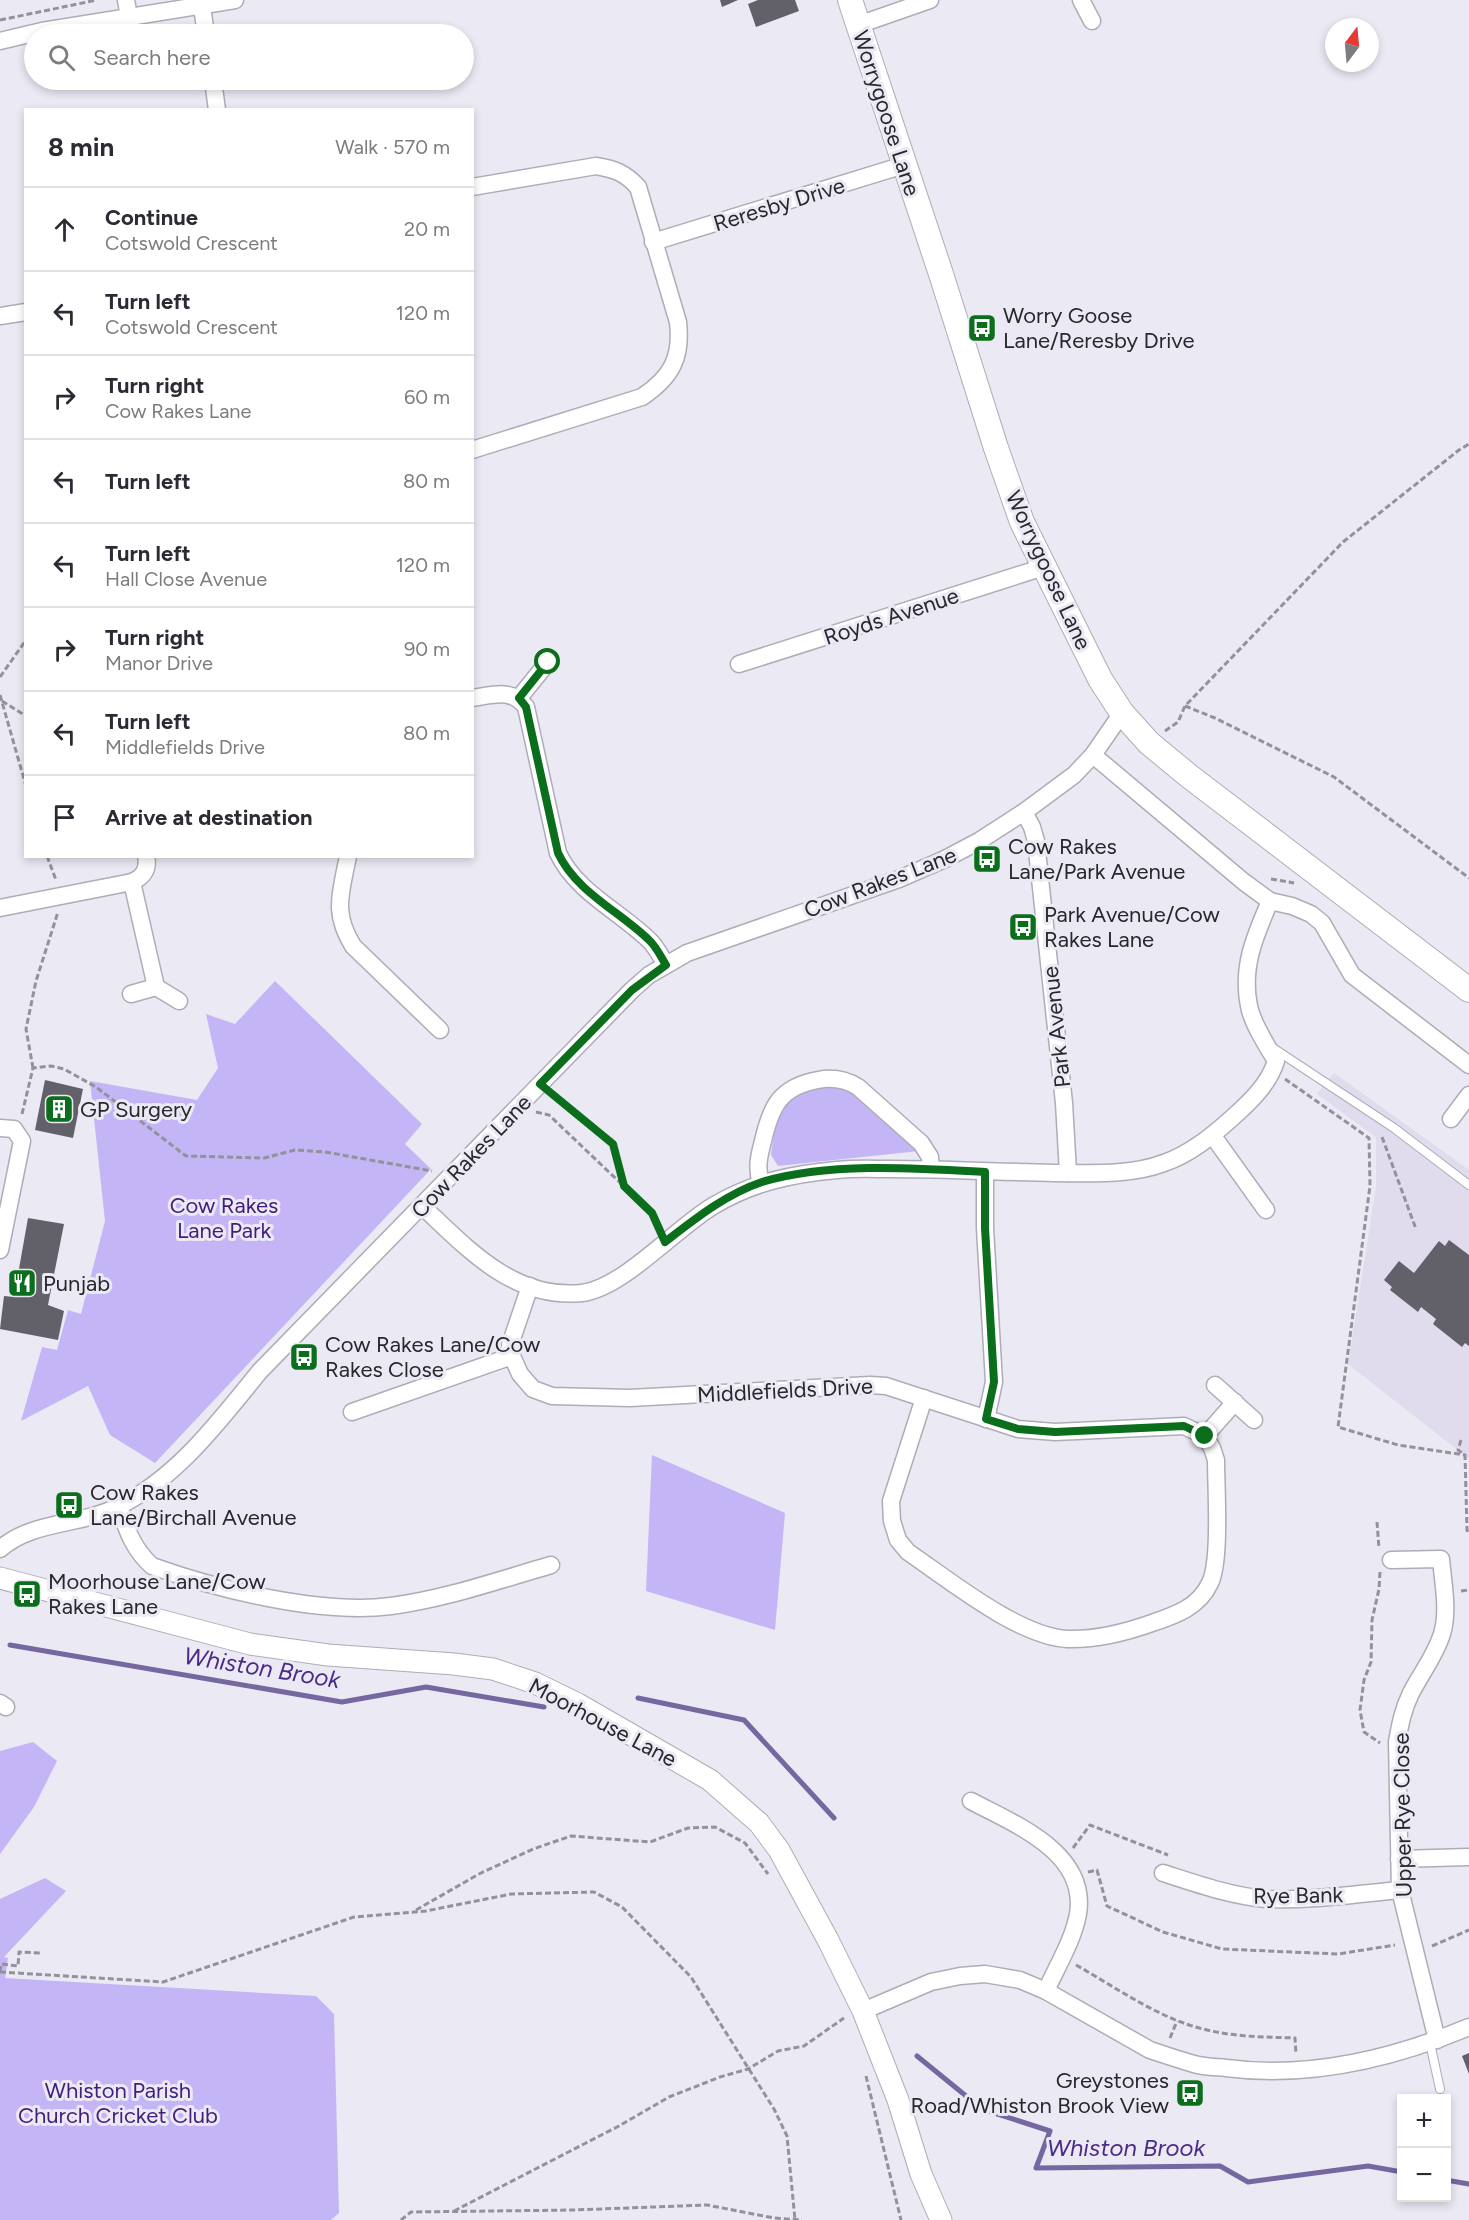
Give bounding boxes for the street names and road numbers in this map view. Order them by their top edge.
street label: Worrygoose Lane [847,27,926,199]
street label: Reresby Drive [710,172,848,237]
street label: Worrygoose Lane [1000,486,1097,654]
street label: Royds Avenue [820,582,962,651]
street label: Cow Rakes Lane [800,841,960,924]
street label: Park Avenue [1037,965,1076,1089]
street label: Cow Rakes Lane [406,1089,537,1224]
street label: Middlefields Drive [696,1372,874,1409]
street label: Moorhouse Lane [524,1672,681,1773]
street label: Upper Rye Close [1388,1732,1417,1898]
street label: Rye Bank [1253,1881,1344,1910]

